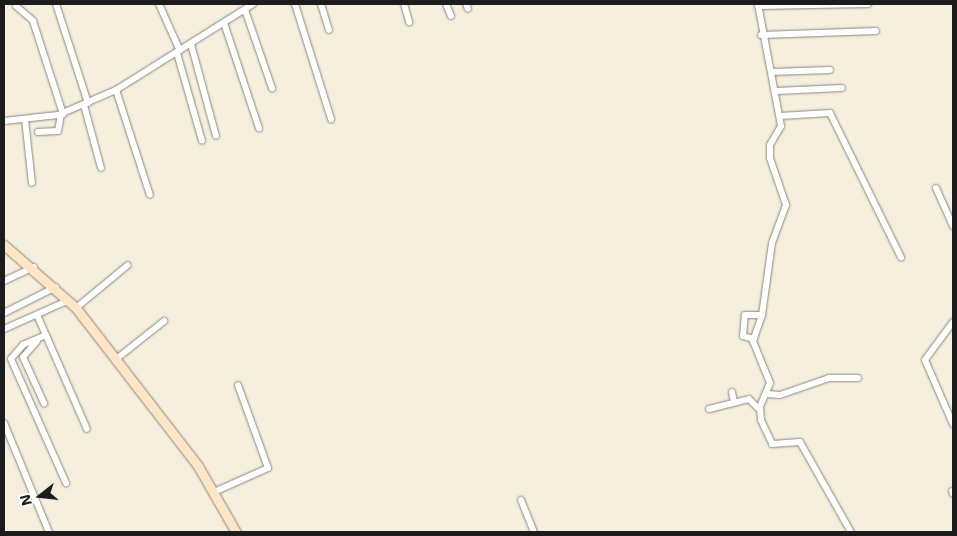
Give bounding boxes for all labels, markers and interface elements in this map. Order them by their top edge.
north arrow [15,471,65,521]
text: N [15,492,36,508]

